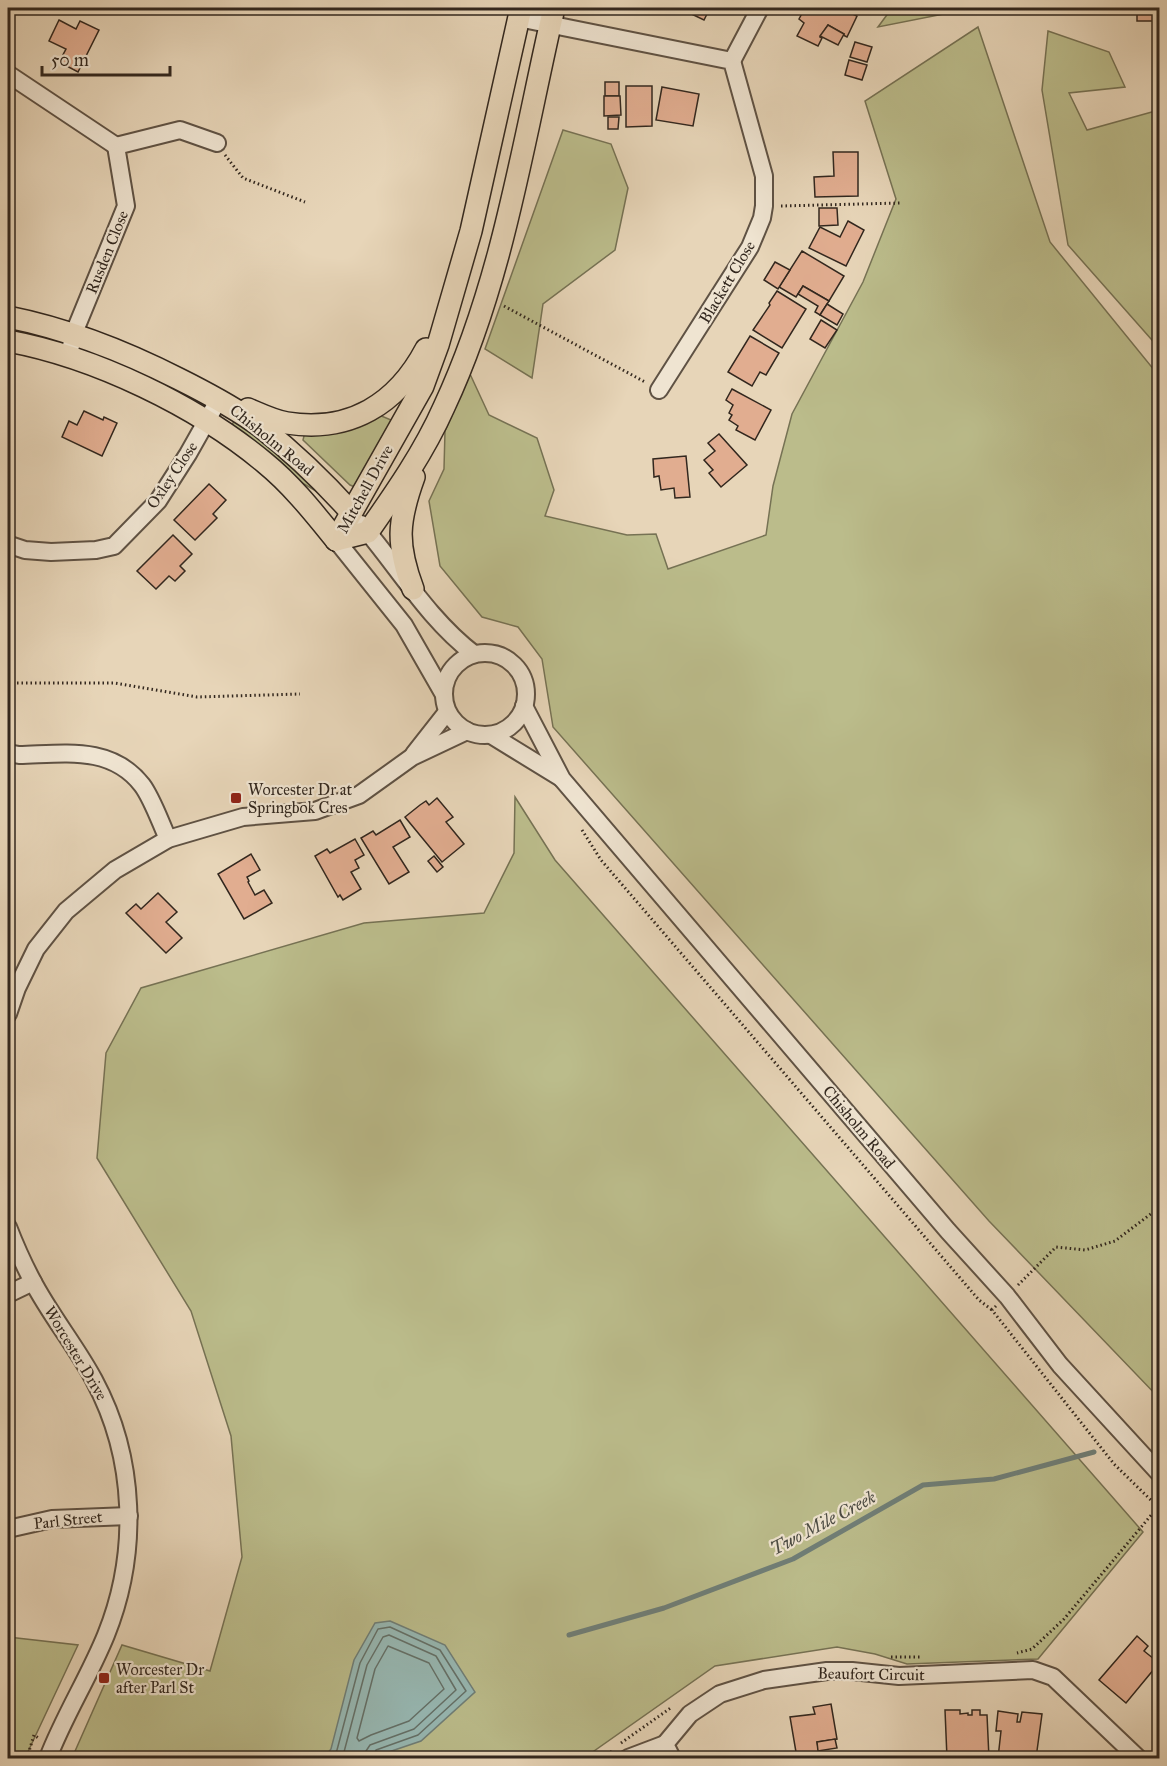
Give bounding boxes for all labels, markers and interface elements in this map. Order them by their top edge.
scale bar [42,39,170,77]
text: 50 m [51,49,89,71]
street label: Rusden Close [82,207,132,296]
street label: Blackett Close [695,237,759,327]
street label: Chisholm Road [226,400,318,480]
street label: Oxley Close [143,438,202,512]
street label: Mitchell Drive [333,441,397,536]
place label: Worcester Dr at Springbok Cres [248,780,352,818]
marker: Worcester Dr at Springbok Cres [229,791,243,805]
street label: Chisholm Road [819,1082,899,1172]
street label: Worcester Drive [40,1302,112,1404]
water label: Two Mile Creek [767,1486,879,1560]
street label: Parl Street [33,1507,104,1533]
place label: Worcester Dr after Parl St [116,1660,204,1697]
street label: Beaufort Circuit [817,1664,925,1684]
marker: Worcester Dr after Parl St [97,1671,111,1685]

